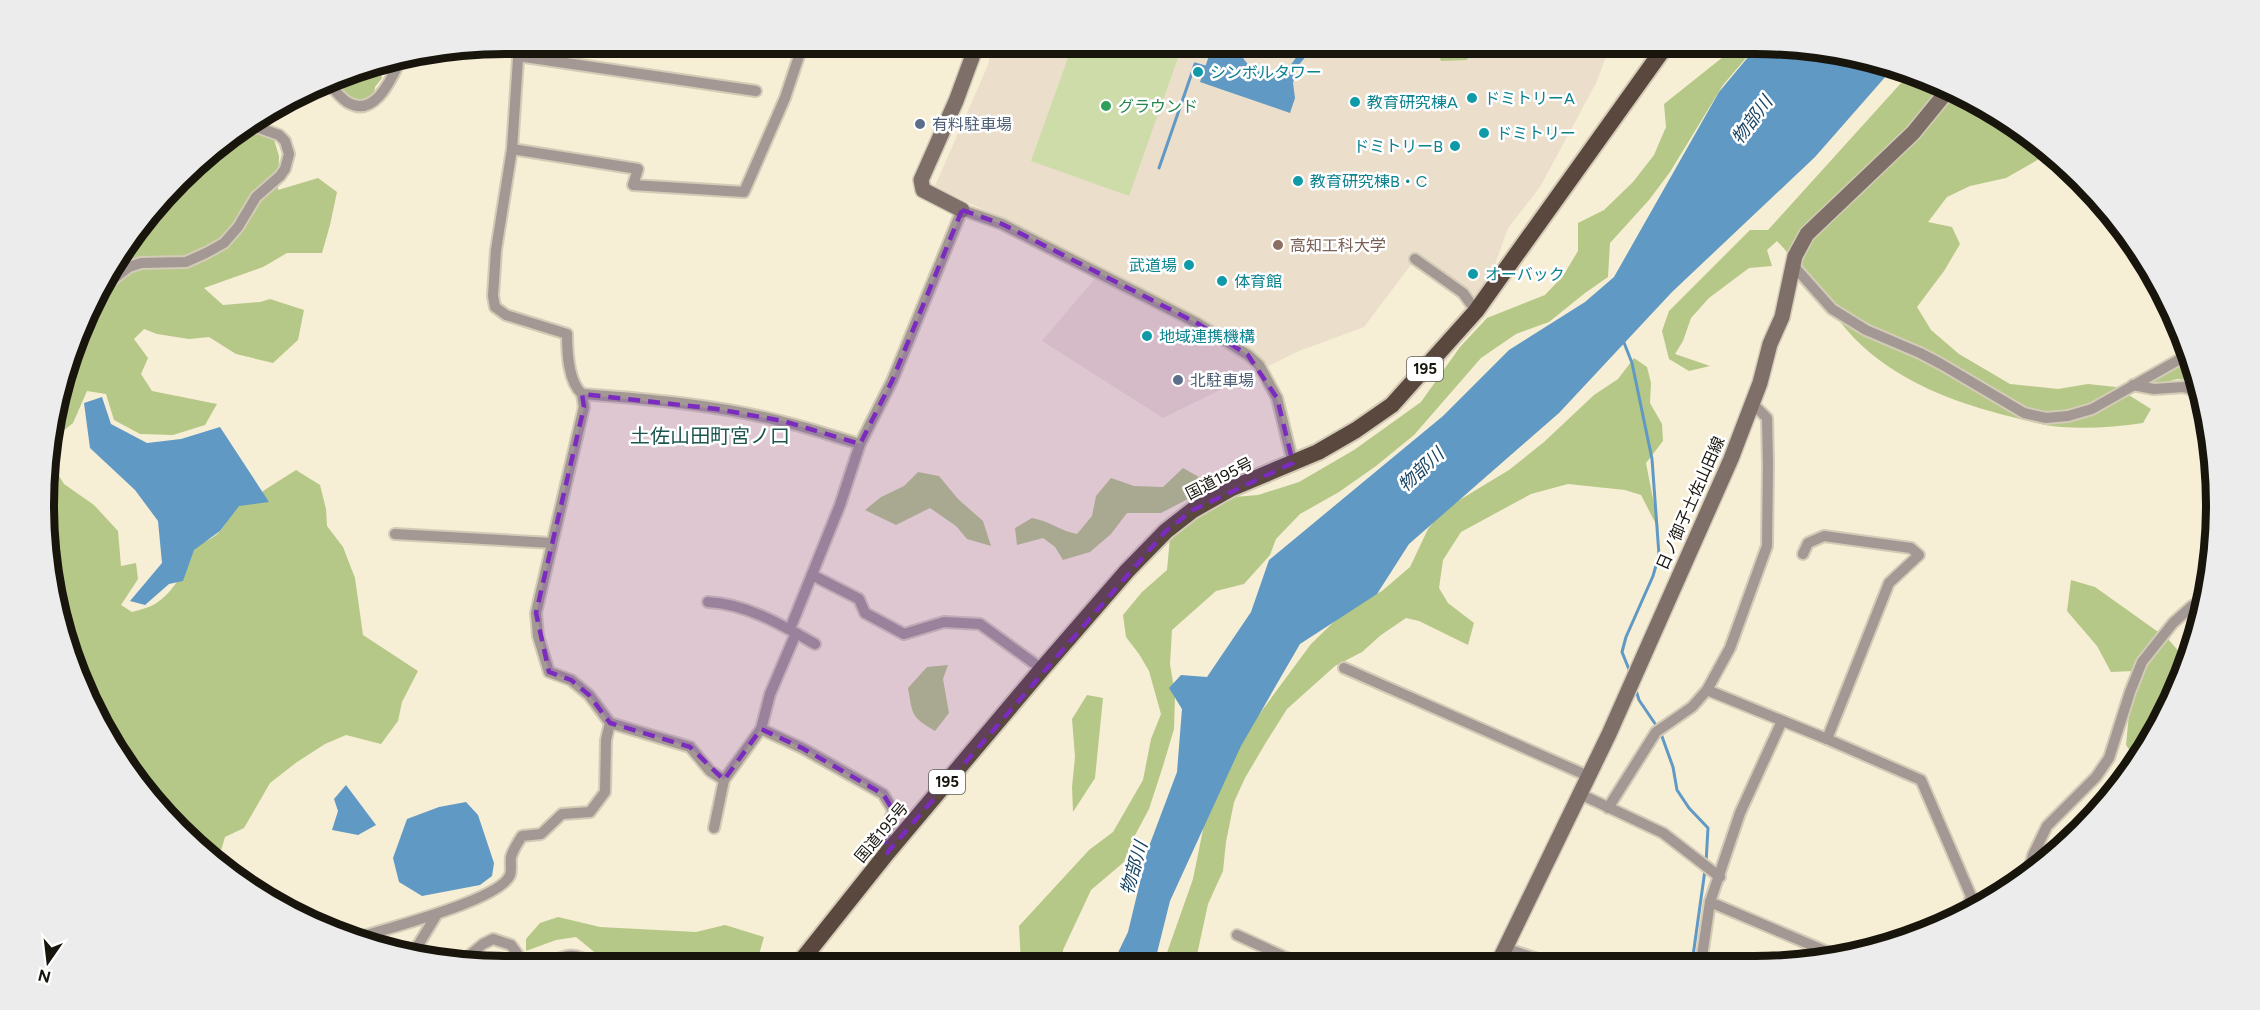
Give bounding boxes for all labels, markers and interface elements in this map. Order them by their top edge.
place label: シンボルタワー [1210,63,1322,82]
marker: シンボルタワー [1191,65,1205,79]
place label: ドミトリーA [1484,89,1575,108]
water label: 物部川 [1727,90,1778,148]
marker: ドミトリーA [1465,91,1479,105]
place label: 教育研究棟A [1367,93,1458,112]
marker: 教育研究棟A [1348,95,1362,109]
place label: グラウンド [1118,97,1198,116]
marker: グラウンド [1099,99,1113,113]
place label: 有料駐車場 [932,115,1012,134]
marker: 有料駐車場 [913,117,927,131]
place label: ドミトリー [1496,124,1576,143]
marker: ドミトリー [1477,126,1491,140]
place label: ドミトリーB [1353,137,1443,156]
marker: ドミトリーB [1448,139,1462,153]
place label: 教育研究棟B・C [1310,172,1427,191]
marker: 教育研究棟B・C [1291,174,1305,188]
place label: 高知工科大学 [1290,236,1386,255]
marker: 高知工科大学 [1271,238,1285,252]
place label: 武道場 [1129,256,1177,275]
marker: 武道場 [1182,258,1196,272]
place label: オーバック [1485,265,1565,284]
marker: オーバック [1466,267,1480,281]
place label: 体育館 [1234,272,1282,291]
marker: 体育館 [1215,274,1229,288]
place label: 地域連携機構 [1159,327,1255,346]
marker: 地域連携機構 [1140,329,1154,343]
road number: 195 [1407,357,1443,381]
place label: 北駐車場 [1190,371,1254,390]
marker: 北駐車場 [1171,373,1185,387]
district label: 土佐山田町宮ノ口 [630,424,790,448]
street label: 日ノ御子土佐山田線 [1652,434,1728,573]
water label: 物部川 [1394,442,1450,496]
street label: 国道195号 [1182,453,1256,503]
road number: 195 [929,770,965,794]
street label: 国道195号 [851,798,912,866]
water label: 物部川 [1116,837,1153,897]
north arrow [18,932,78,992]
text: N [36,965,53,987]

